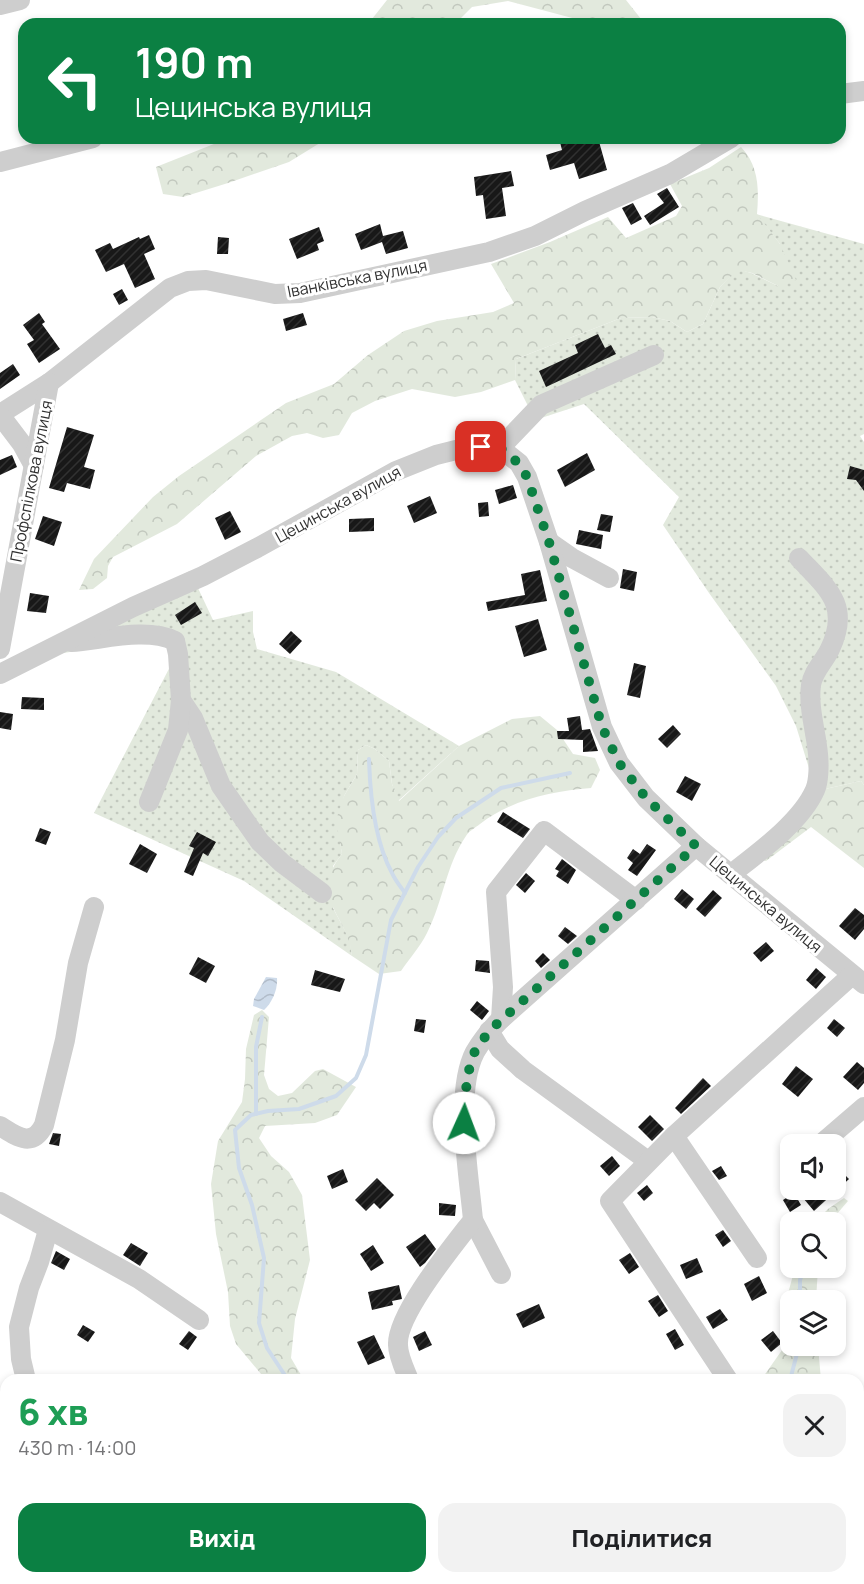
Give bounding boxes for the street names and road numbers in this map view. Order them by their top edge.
street label: Іванківська вулиця [285,254,429,302]
street label: Профспілкова вулиця [5,398,57,564]
street label: Цецинська вулиця [271,460,405,548]
street label: Цецинська вулиця [705,850,827,958]

